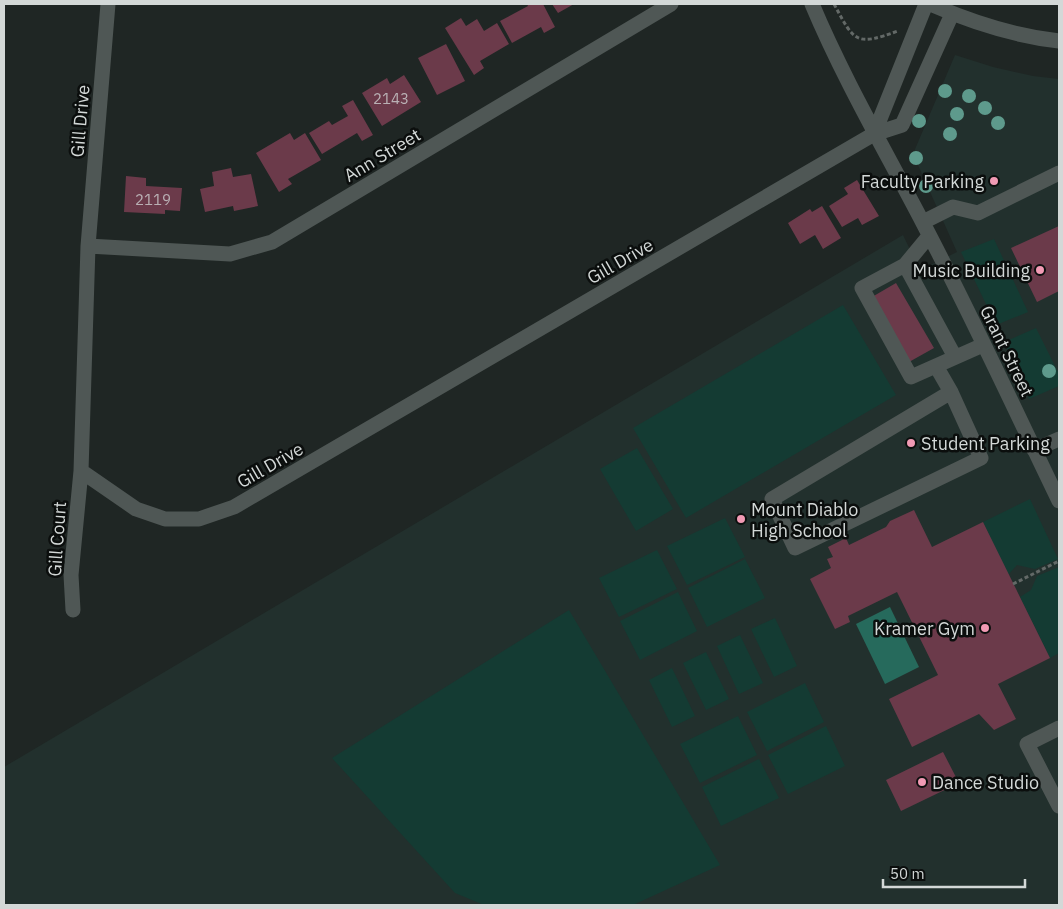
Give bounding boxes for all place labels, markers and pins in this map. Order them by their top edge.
place label: Faculty Parking [861,170,984,193]
marker: Faculty Parking [988,175,1000,187]
place label: Music Building [913,259,1030,282]
marker: Music Building [1034,264,1046,276]
place label: Student Parking [921,432,1050,455]
marker: Student Parking [905,437,917,449]
place label: Mount Diablo High School [751,498,858,542]
marker: Mount Diablo High School [735,513,747,525]
place label: Kramer Gym [874,617,975,640]
marker: Kramer Gym [979,622,991,634]
place label: Dance Studio [932,771,1039,794]
marker: Dance Studio [916,776,928,788]

